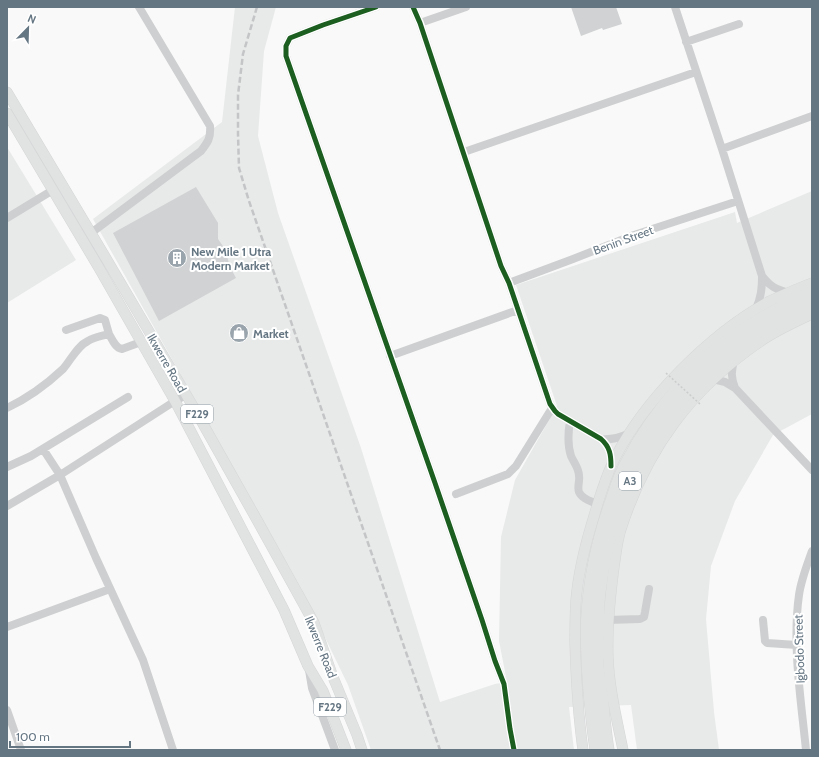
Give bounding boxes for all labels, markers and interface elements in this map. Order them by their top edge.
north arrow [8,8,48,48]
text: N [26,11,38,27]
street label: Benin Street [591,222,655,258]
place label: New Mile 1 Utra Modern Market [191,244,271,273]
building icon: New Mile 1 Utra Modern Market [166,247,188,269]
shop icon: Market [228,322,250,344]
place label: Market [253,326,289,341]
street label: Ikwerre Road [144,331,190,395]
road number: F229 [181,405,213,423]
road number: A3 [619,472,641,490]
street label: Ikwerre Road [302,614,340,680]
street label: Igbodo Street [790,614,808,684]
road number: F229 [314,698,346,716]
scale bar [10,723,130,749]
text: 100 m [16,729,50,744]

